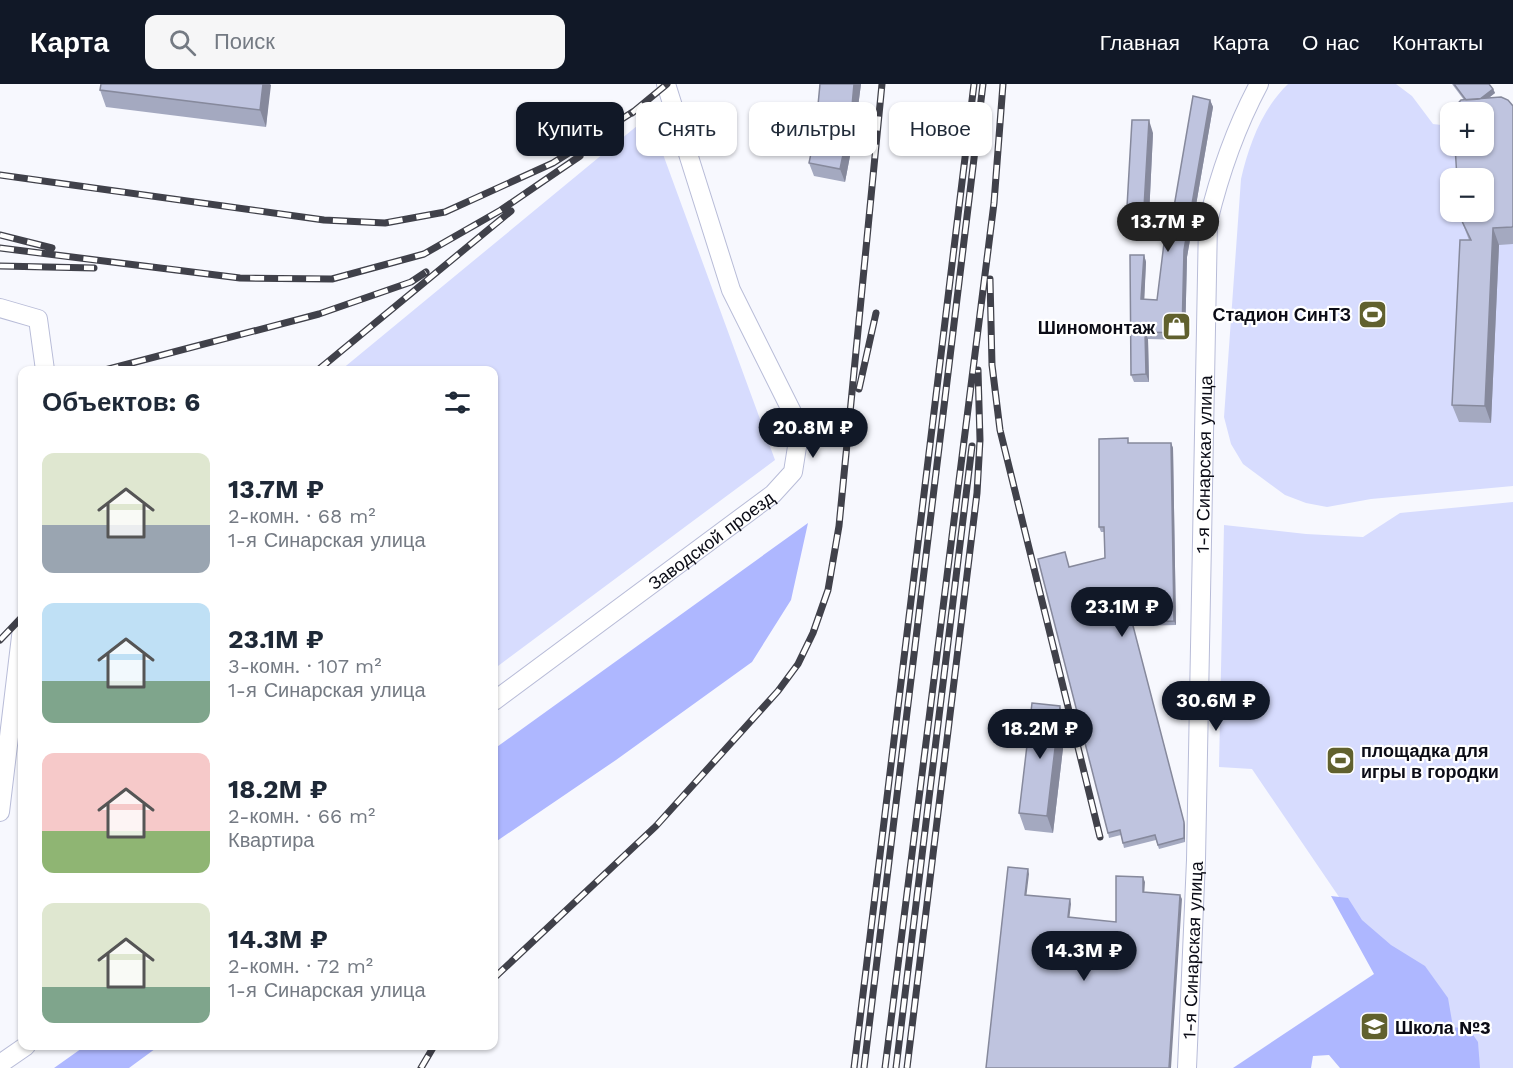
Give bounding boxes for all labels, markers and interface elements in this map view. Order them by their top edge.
search box [145,15,565,69]
text: Карта [30,26,109,59]
icon: search [166,26,199,59]
text: Поиск [214,29,275,54]
text: Главная [1100,30,1180,55]
text: Карта [1213,30,1269,55]
text: О нас [1302,30,1359,55]
text: Контакты [1392,30,1483,55]
chip: Купить [516,102,624,156]
chip: Снять [636,102,737,156]
chip: Фильтры [749,102,877,156]
chip: Новое [889,102,992,156]
map controls [1440,102,1494,222]
button: + [1440,102,1494,156]
button: − [1440,168,1494,222]
pin: 13.7M ₽ [1113,202,1223,253]
text: 13.7M ₽ [1131,209,1205,233]
sports icon: Стадион СинТЗ [1356,298,1388,330]
place label: Стадион СинТЗ [1212,304,1351,325]
shop icon: Шиномонтаж [1160,311,1192,343]
place label: Шиномонтаж [1038,317,1155,338]
street label: 1-я Синарская улица [1191,374,1216,553]
icon: filters [441,386,474,419]
text: Объектов: 6 [42,387,200,417]
pin: 20.8M ₽ [758,408,868,459]
text: 20.8M ₽ [773,415,853,439]
text: 13.7M ₽ [228,474,324,504]
icon: home [90,477,162,549]
street label: Заводской проезд [644,486,778,594]
text: 2-комн. · 68 m² [228,504,376,528]
text: 1-я Синарская улица [228,528,426,552]
pin: 23.1M ₽ [1067,587,1177,638]
text: 23.1M ₽ [1085,594,1159,618]
text: 23.1M ₽ [228,624,324,654]
icon: home [90,627,162,699]
text: 3-комн. · 107 m² [228,654,381,678]
text: 1-я Синарская улица [228,678,426,702]
pin: 30.6M ₽ [1161,681,1271,732]
text: 30.6M ₽ [1176,688,1256,712]
pin: 18.2M ₽ [985,709,1095,760]
text: 18.2M ₽ [1002,716,1078,740]
place label: площадка для игры в городки [1361,740,1499,782]
sports icon: площадка для игры в городки [1324,744,1356,776]
text: 18.2M ₽ [228,774,328,804]
icon: home [90,777,162,849]
text: 2-комн. · 66 m² [228,804,375,828]
text: Квартира [228,828,314,852]
street label: 1-я Синарская улица [1178,860,1206,1039]
text: 14.3M ₽ [228,924,328,954]
icon: home [90,927,162,999]
pin: 14.3M ₽ [1029,931,1139,982]
text: 14.3M ₽ [1046,938,1122,962]
text: 2-комн. · 72 m² [228,954,373,978]
text: 1-я Синарская улица [228,978,426,1002]
school or university icon: Школа №3 [1358,1011,1390,1043]
place label: Школа №3 [1395,1017,1491,1038]

